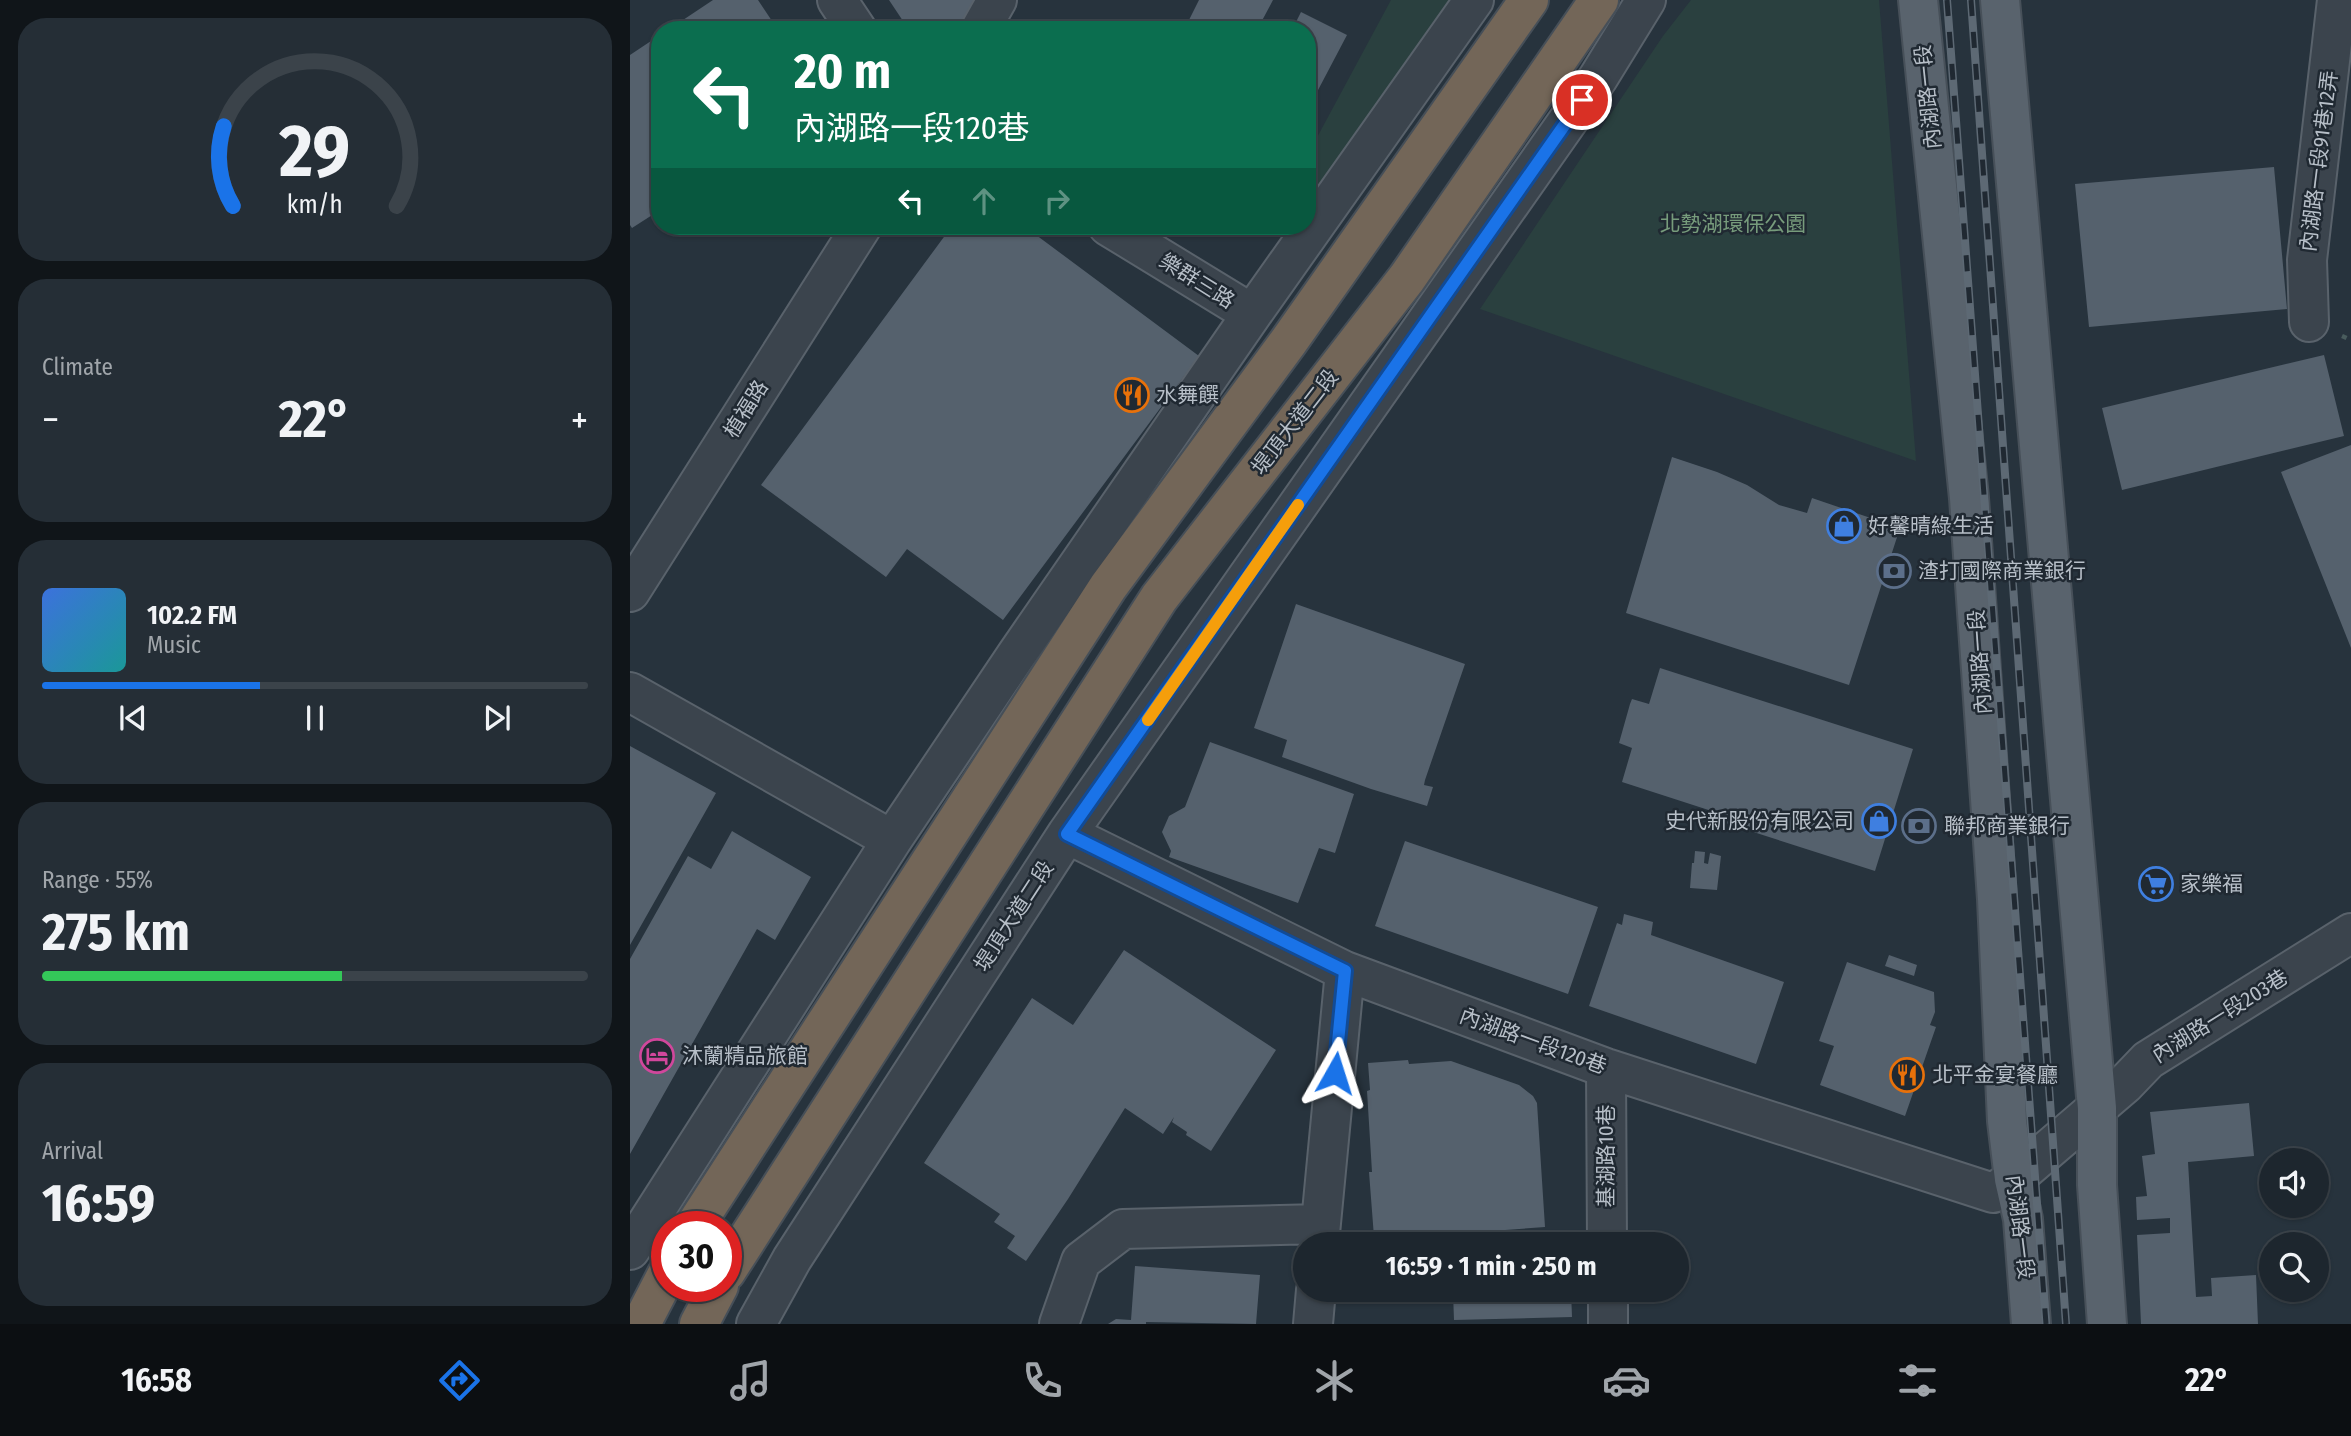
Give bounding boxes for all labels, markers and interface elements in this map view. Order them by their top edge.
text: 20 m [794,42,891,101]
street label: 內湖路一段 [1910,43,1946,151]
icon: left [679,49,770,140]
street label: 內湖路一段91巷12弄 [2295,69,2343,253]
pin [1552,70,1612,130]
icon: arrive [1563,81,1601,119]
text: 29 [279,108,350,195]
text: 內湖路一段120巷 [794,109,1029,147]
icon: left [892,182,930,220]
icon: ahead [965,182,1003,220]
icon: right [1038,182,1076,220]
text: km/h [287,189,343,219]
park label: 北勢湖環保公園 [1660,211,1807,237]
street label: 樂群三路 [1154,248,1240,314]
text: Climate [42,353,113,381]
street label: 堤頂大道二段 [1246,364,1344,480]
street label: 植福路 [718,375,774,443]
restaurant icon: 水舞饌 [1113,376,1151,414]
place label: 水舞饌 [1156,382,1219,408]
text: 22° [279,388,351,451]
text: − [42,397,59,443]
text: + [571,397,588,443]
shop icon: 好馨晴綠生活 [1825,507,1863,545]
place label: 好馨晴綠生活 [1868,513,1994,539]
bank icon: 渣打國際商業銀行 [1875,552,1913,590]
place label: 渣打國際商業銀行 [1918,558,2086,584]
text: 102.2 FM [147,600,237,631]
street label: 內湖路一段 [1963,609,1997,715]
text: Music [147,631,201,659]
icon: previous [114,699,152,737]
icon: pause [296,699,334,737]
icon: next [478,699,516,737]
shop icon: 史代新股份有限公司 [1860,802,1898,840]
bank icon: 聯邦商業銀行 [1900,807,1938,845]
place label: 史代新股份有限公司 [1665,808,1854,834]
place label: 聯邦商業銀行 [1944,813,2070,839]
street label: 堤頂大道二段 [969,856,1059,976]
supermarket icon: 家樂福 [2137,865,2175,903]
text: Range · 55% [42,866,153,894]
place label: 家樂福 [2180,871,2243,897]
text: 275 km [42,901,190,964]
street label: 內湖路一段203巷 [2147,964,2293,1068]
street label: 內湖路一段120巷 [1456,1002,1610,1080]
position arrow [1298,1036,1372,1110]
hotel icon: 沐蘭精品旅館 [638,1037,676,1075]
place label: 沐蘭精品旅館 [682,1043,808,1069]
restaurant icon: 北平金宴餐廳 [1888,1056,1926,1094]
place label: 北平金宴餐廳 [1932,1062,2058,1088]
street label: 基湖路10巷 [1593,1104,1619,1208]
text: Arrival [42,1137,103,1165]
map controls [2259,1148,2329,1302]
button: sound [2259,1148,2329,1218]
text: 16:59 [42,1172,155,1235]
street label: 內湖路一段 [2001,1173,2039,1281]
speed limit sign: 30 [651,1211,742,1302]
button: search [2259,1232,2329,1302]
text: 16:59 · 1 min · 250 m [1386,1251,1596,1282]
icon: directions [435,1356,484,1405]
icon: music [726,1356,775,1405]
icon: phone [1018,1356,1067,1405]
icon: climate [1310,1356,1359,1405]
icon: car [1602,1356,1651,1405]
icon: filters [1893,1356,1942,1405]
text: 16:58 [121,1361,192,1399]
text: 22° [2185,1361,2230,1399]

